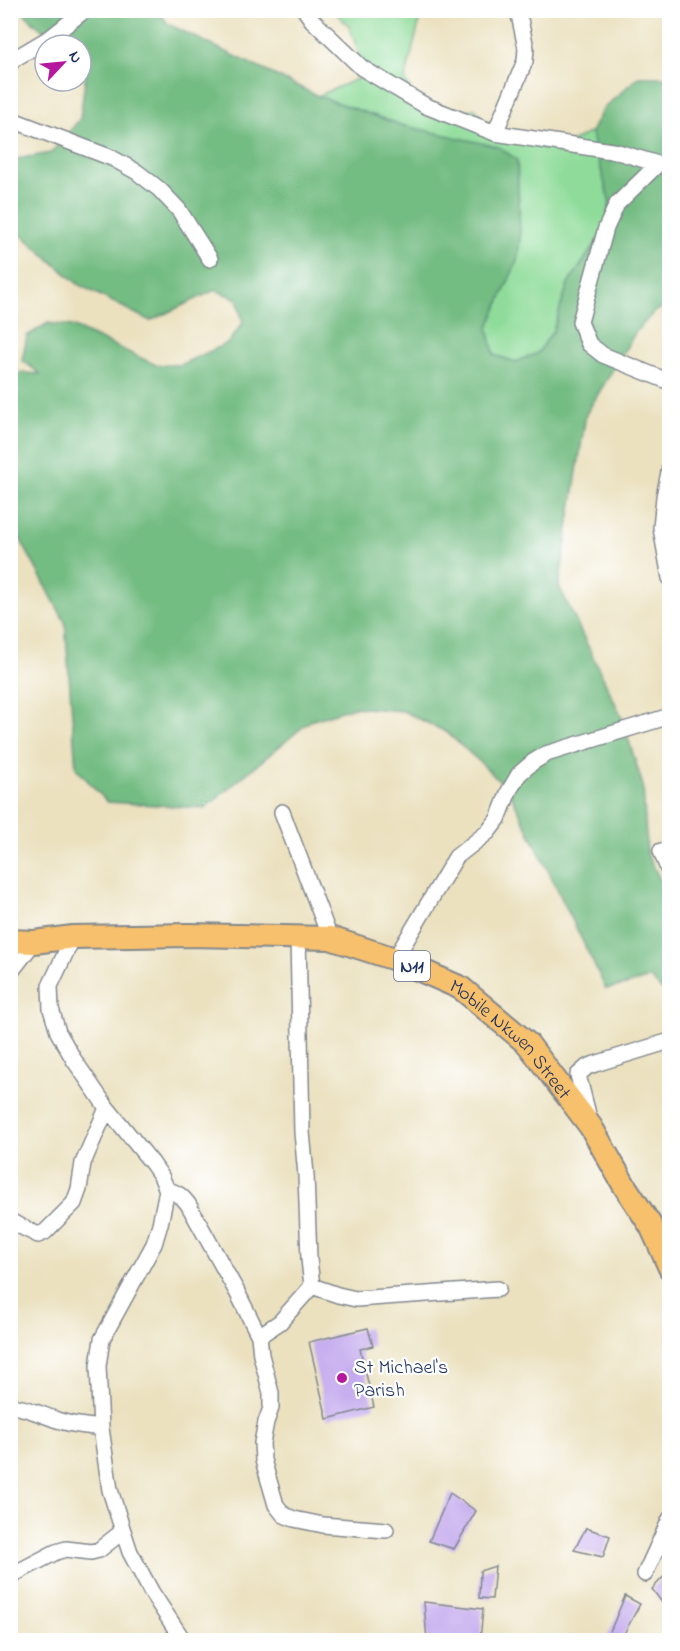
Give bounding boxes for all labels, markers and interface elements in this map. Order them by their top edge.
north arrow [33,33,93,93]
text: N [62,47,88,68]
road number: N11 [394,951,430,981]
street label: Mobile Nkwen Street [445,973,577,1107]
place label: St Michael's Parish [354,1354,448,1406]
marker: St Michael's Parish [335,1371,349,1385]

